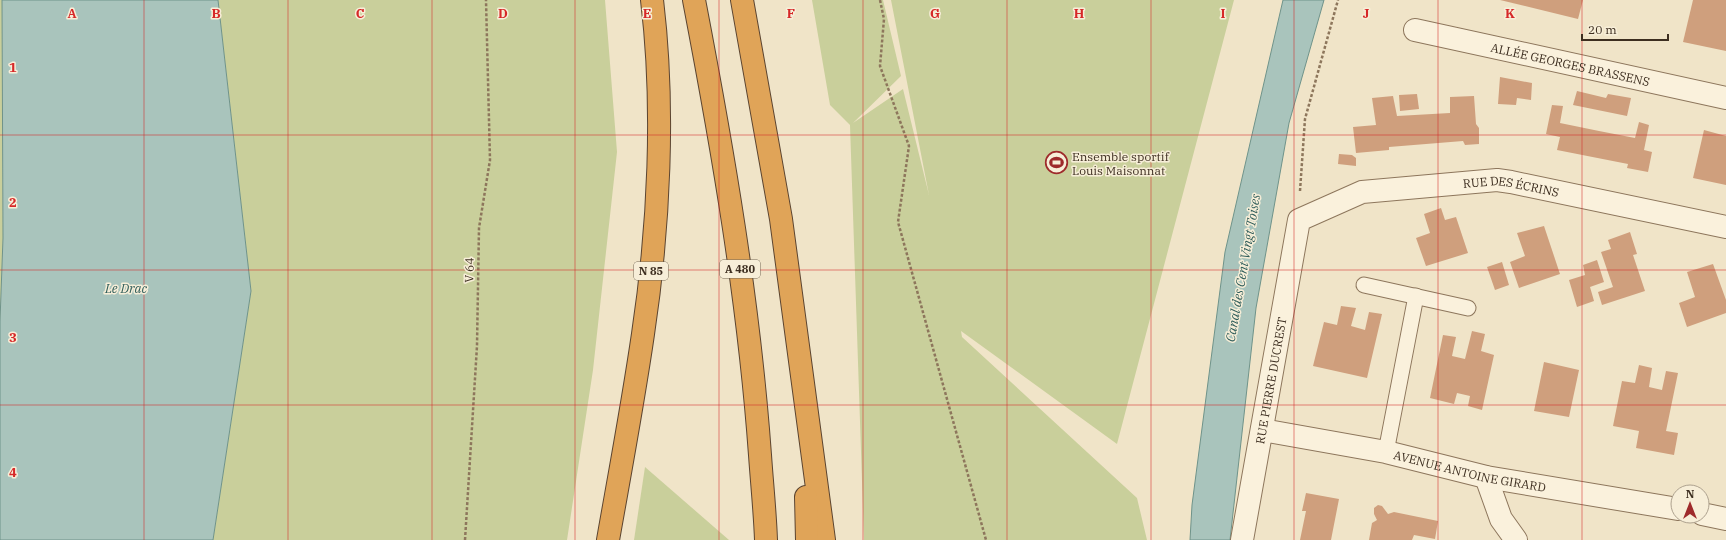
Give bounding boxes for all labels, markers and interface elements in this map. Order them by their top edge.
text: A [67,5,77,22]
text: B [211,5,221,22]
text: C [356,5,365,22]
text: D [498,5,508,22]
text: E [643,5,651,22]
text: F [787,5,795,22]
text: G [930,5,940,22]
text: H [1074,5,1085,22]
text: I [1221,5,1226,22]
text: J [1363,5,1370,22]
text: K [1505,5,1515,22]
scale bar [1582,16,1668,42]
text: 20 m [1588,22,1617,37]
street label: ALLÉE GEORGES BRASSENS [1489,39,1651,89]
text: 1 [9,59,17,76]
place label: Ensemble sportif Louis Maisonnat [1072,149,1170,178]
sports icon: Ensemble sportif Louis Maisonnat [1044,150,1070,176]
street label: RUE DES ÉCRINS [1462,172,1561,199]
water label: Canal des Cent Vingt Toises [1222,193,1264,343]
text: 2 [9,194,17,211]
street label: V 64 [461,257,477,283]
road number: A 480 [720,260,760,278]
road number: N 85 [634,262,668,280]
water label: Le Drac [104,280,148,297]
street label: RUE PIERRE DUCREST [1252,316,1289,445]
text: 3 [9,329,17,346]
street label: AVENUE ANTOINE GIRARD [1392,447,1547,494]
text: 4 [9,464,17,481]
north arrow [1670,484,1710,524]
text: N [1686,487,1695,501]

